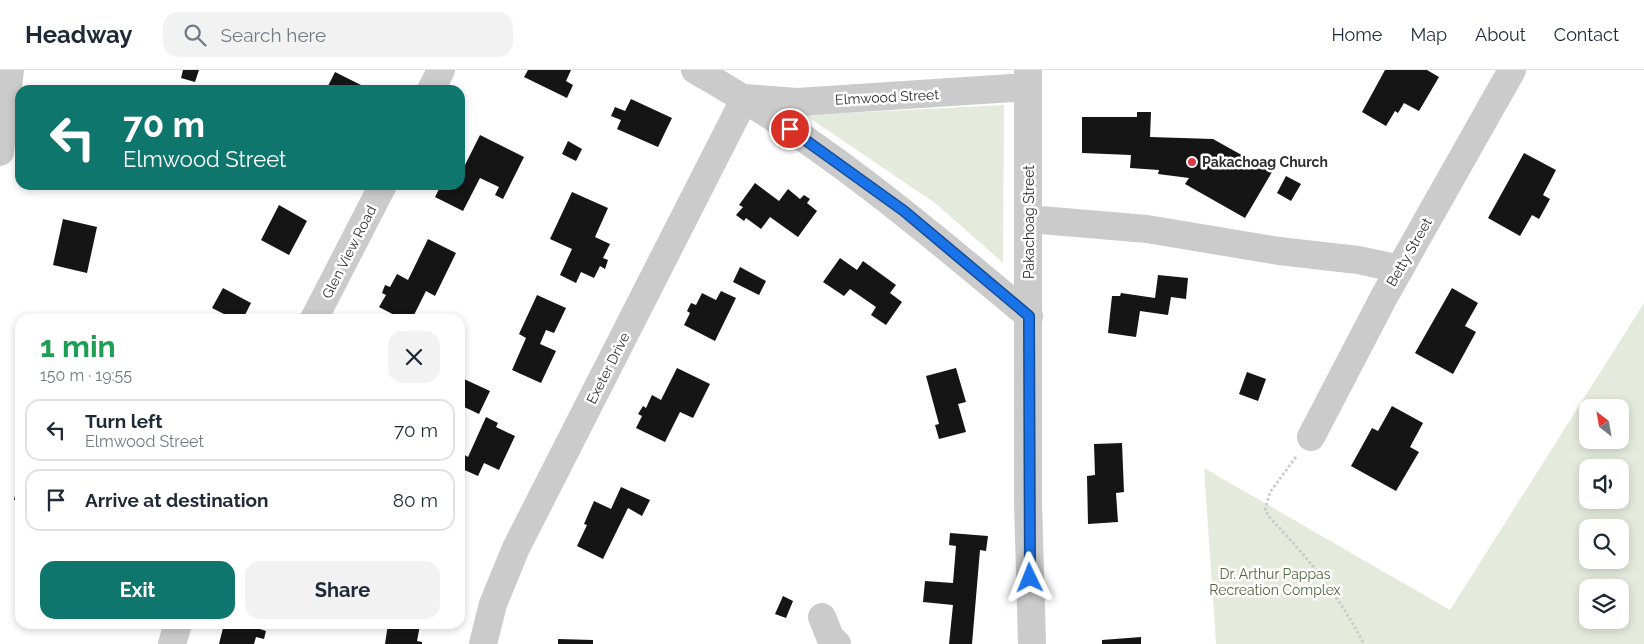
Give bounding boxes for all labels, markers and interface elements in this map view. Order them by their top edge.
search box [163,12,513,57]
text: Headway [25,20,133,49]
icon: search [181,21,209,49]
text: Search here [221,24,326,46]
text: Home [1331,24,1382,45]
text: Map [1410,24,1447,45]
text: About [1475,24,1526,45]
text: Contact [1554,24,1619,45]
street label: Elmwood Street [835,86,940,108]
text: 70 m [123,104,205,145]
icon: left [40,105,105,170]
pin [769,108,811,150]
icon: arrive [776,115,804,143]
text: Elmwood Street [123,146,286,172]
place label: Pakachoag Church [1202,154,1328,170]
marker: Pakachoag Church [1186,156,1198,168]
street label: Pakachoag Street [1021,165,1037,279]
street label: Glen View Road [319,203,379,301]
street label: Betty Street [1383,215,1435,289]
text: 1 min [40,329,116,364]
street label: Exeter Drive [583,330,633,406]
button: close [388,331,440,383]
text: 150 m · 19:55 [40,366,132,385]
north arrow [1579,399,1629,449]
map controls [1579,399,1629,629]
text: Turn left [85,410,162,432]
icon: left [42,416,70,444]
text: 70 m [394,419,438,441]
text: Elmwood Street [85,432,204,451]
button: sound [1579,459,1629,509]
icon: arrive [42,486,70,514]
text: Arrive at destination [85,489,269,511]
text: 80 m [393,489,438,511]
button: search [1579,519,1629,569]
position arrow [1003,551,1055,603]
button: Exit [40,561,235,619]
button: Share [245,561,440,619]
park label: Dr. Arthur Pappas Recreation Complex [1209,566,1341,598]
button: layers [1579,579,1629,629]

